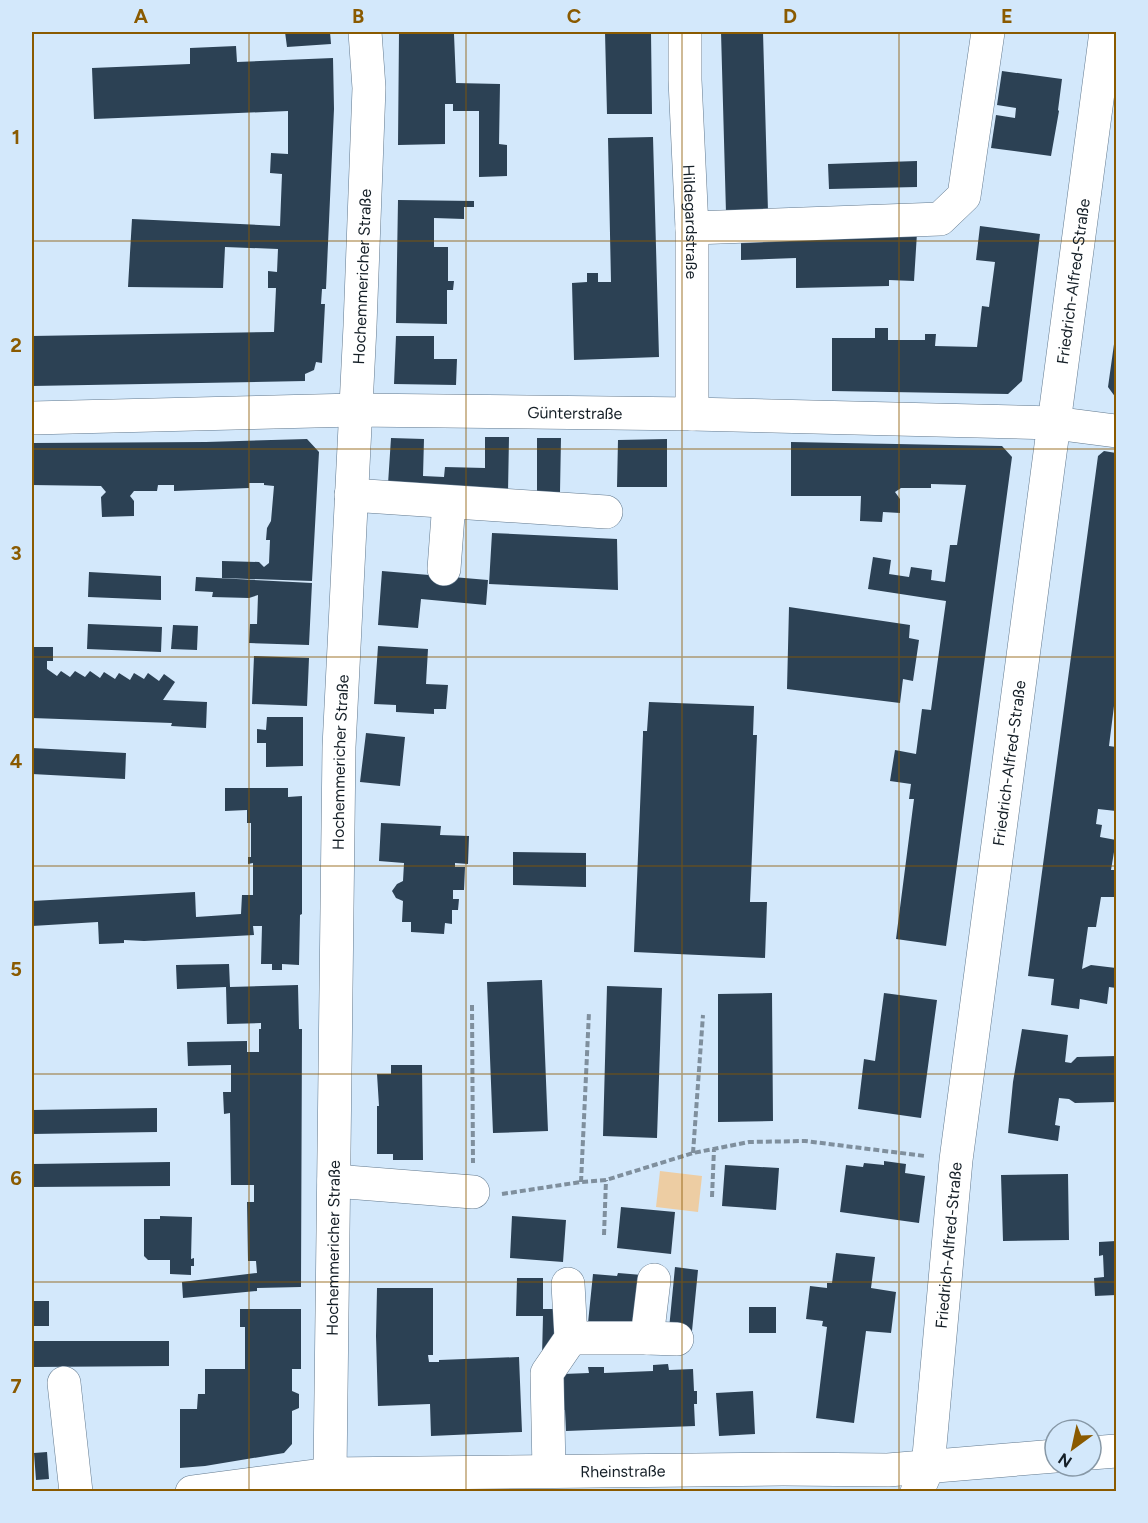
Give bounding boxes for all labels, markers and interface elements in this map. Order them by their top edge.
text: A [134,4,149,28]
text: B [352,4,364,28]
text: C [567,4,581,28]
text: D [783,4,797,28]
text: E [1001,4,1013,28]
text: 1 [12,125,20,149]
street label: Hildegardstraße [679,164,701,279]
street label: Hochemmericher Straße [349,188,375,365]
street label: Friedrich-Alfred-Straße [1053,197,1094,365]
text: 2 [10,333,22,357]
street label: Günterstraße [527,403,623,423]
text: 3 [10,541,22,565]
street label: Hochemmericher Straße [329,674,353,850]
street label: Friedrich-Alfred-Straße [989,679,1030,847]
text: 4 [10,749,23,773]
text: 5 [10,957,22,981]
street label: Hochemmericher Straße [323,1160,344,1336]
street label: Friedrich-Alfred-Straße [932,1161,966,1329]
text: 6 [10,1166,22,1190]
text: 7 [10,1374,22,1398]
north arrow [1043,1418,1103,1478]
text: N [1055,1449,1075,1471]
street label: Rheinstraße [580,1461,666,1481]

